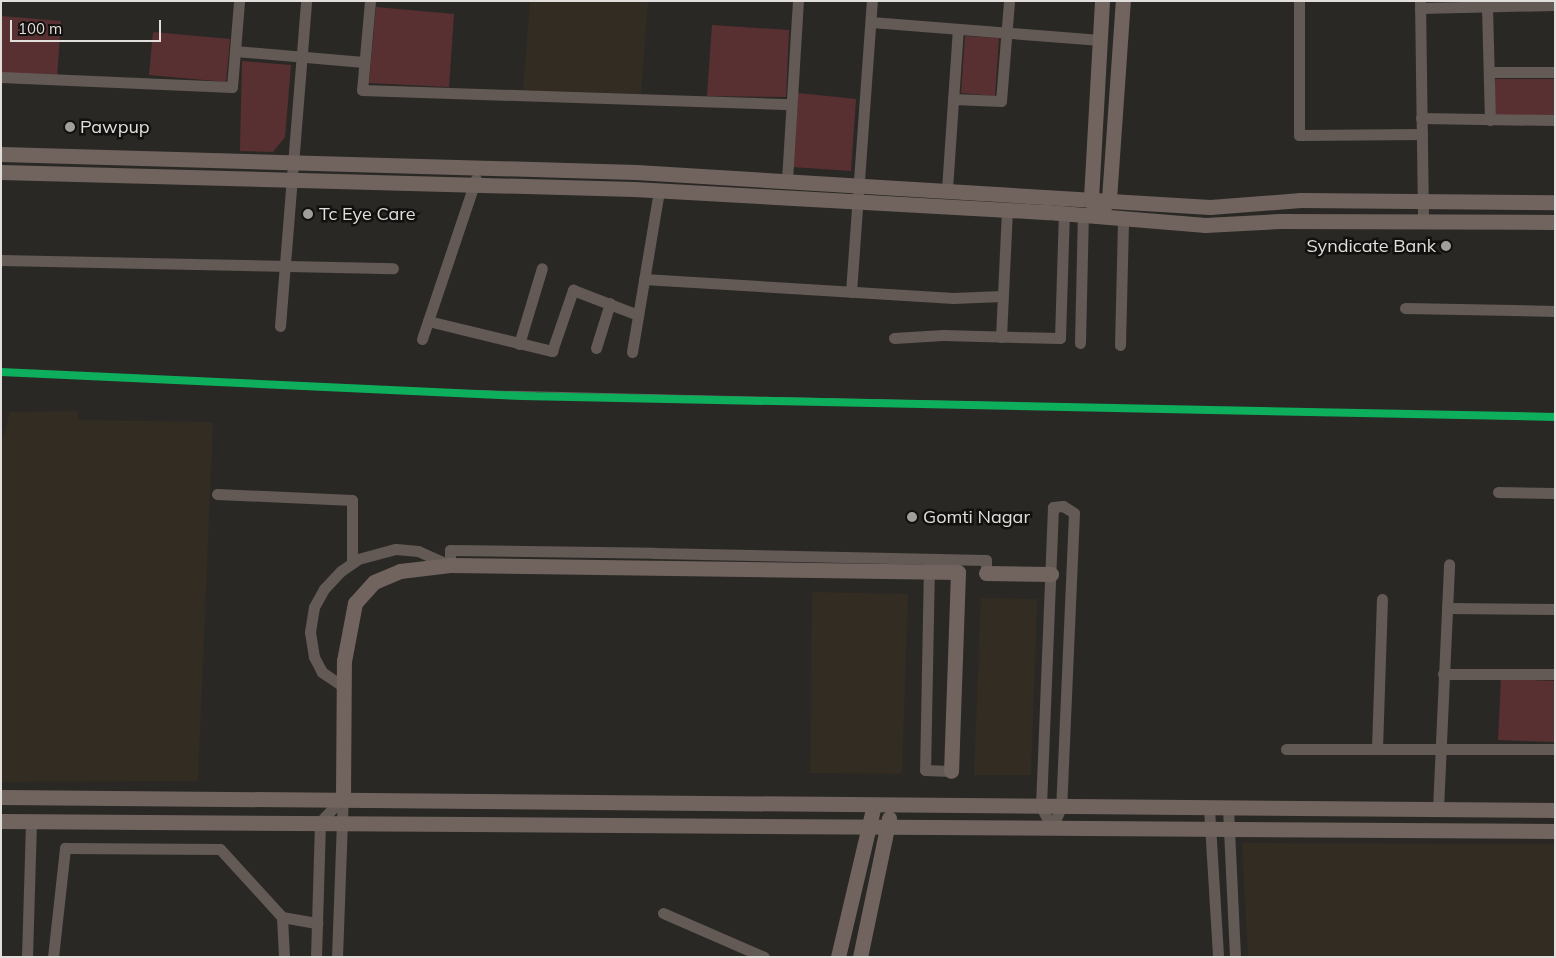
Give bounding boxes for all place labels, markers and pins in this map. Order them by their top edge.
place label: Pawpup [80,116,150,138]
marker: Pawpup [64,121,76,133]
place label: Tc Eye Care [319,203,415,225]
marker: Tc Eye Care [301,207,315,221]
place label: Syndicate Bank [1307,235,1436,257]
marker: Syndicate Bank [1440,240,1452,252]
place label: Gomti Nagar [923,506,1030,528]
marker: Gomti Nagar [905,510,919,524]

